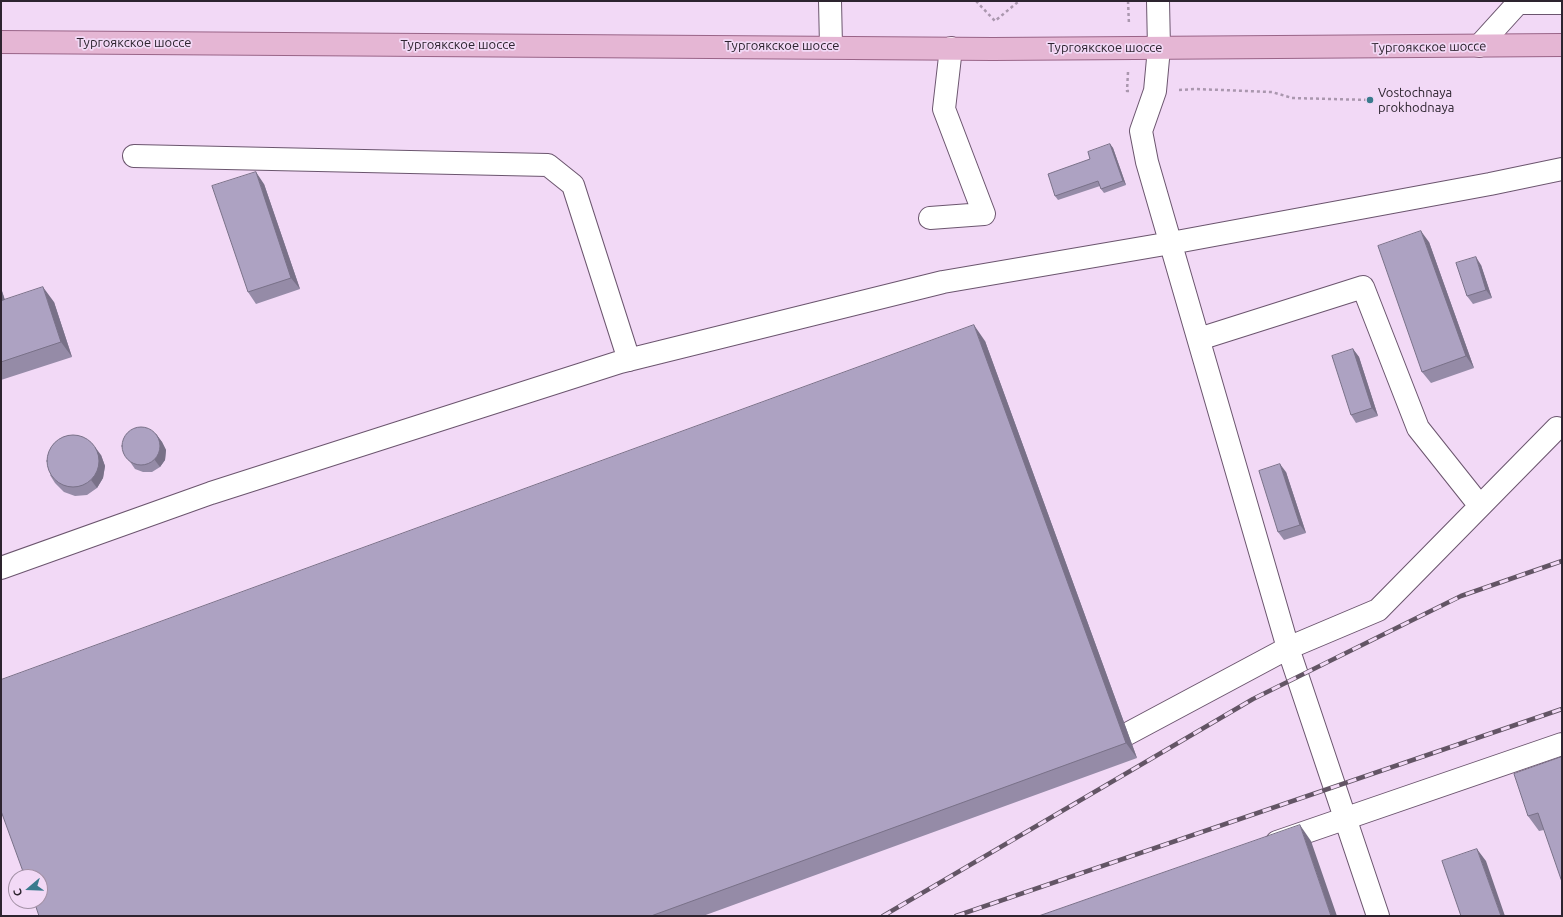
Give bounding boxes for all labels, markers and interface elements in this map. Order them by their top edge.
street label: Тургоякское шоссе [77,35,191,51]
street label: Тургоякское шоссе [401,37,515,53]
street label: Тургоякское шоссе [725,38,839,54]
street label: Тургоякское шоссе [1371,38,1487,56]
street label: Тургоякское шоссе [1048,40,1162,56]
place label: Vostochnaya prokhodnaya [1378,85,1454,116]
marker: Vostochnaya prokhodnaya [1365,95,1375,105]
north arrow [8,869,48,909]
text: С [11,887,24,898]

